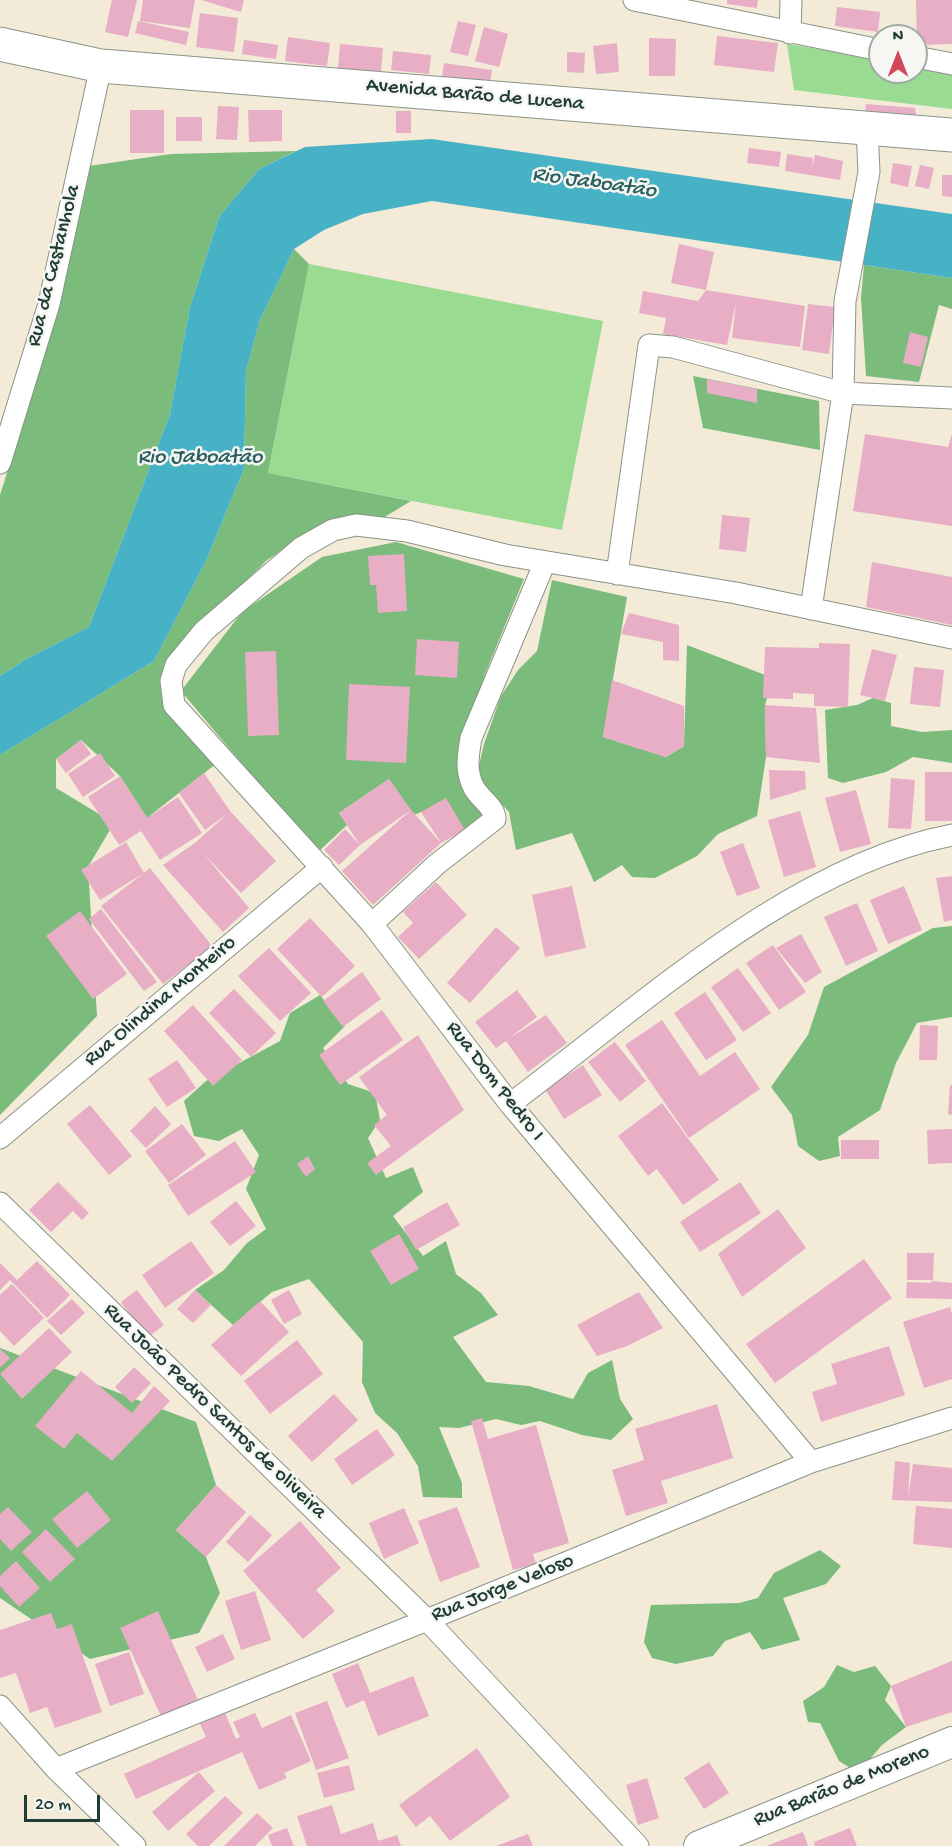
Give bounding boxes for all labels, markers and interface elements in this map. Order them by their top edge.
north arrow [868,24,928,84]
text: N [893,28,903,47]
street label: Avenida Barão de Lucena [365,74,585,118]
water label: Rio Jaboatão [530,162,658,206]
street label: Rua da Castanhola [23,182,87,350]
water label: Rio Jaboatão [138,446,262,472]
street label: Rua Olindina Monteiro [80,931,242,1073]
street label: Rua Dom Pedro I [439,1017,549,1147]
street label: Rua João Pedro Santos de oliveira [97,1299,331,1525]
street label: Rua Jorge Veloso [428,1549,578,1629]
street label: Rua Barão de Moreno [750,1740,934,1834]
scale bar [27,1783,104,1821]
text: 20 m [35,1795,71,1816]

